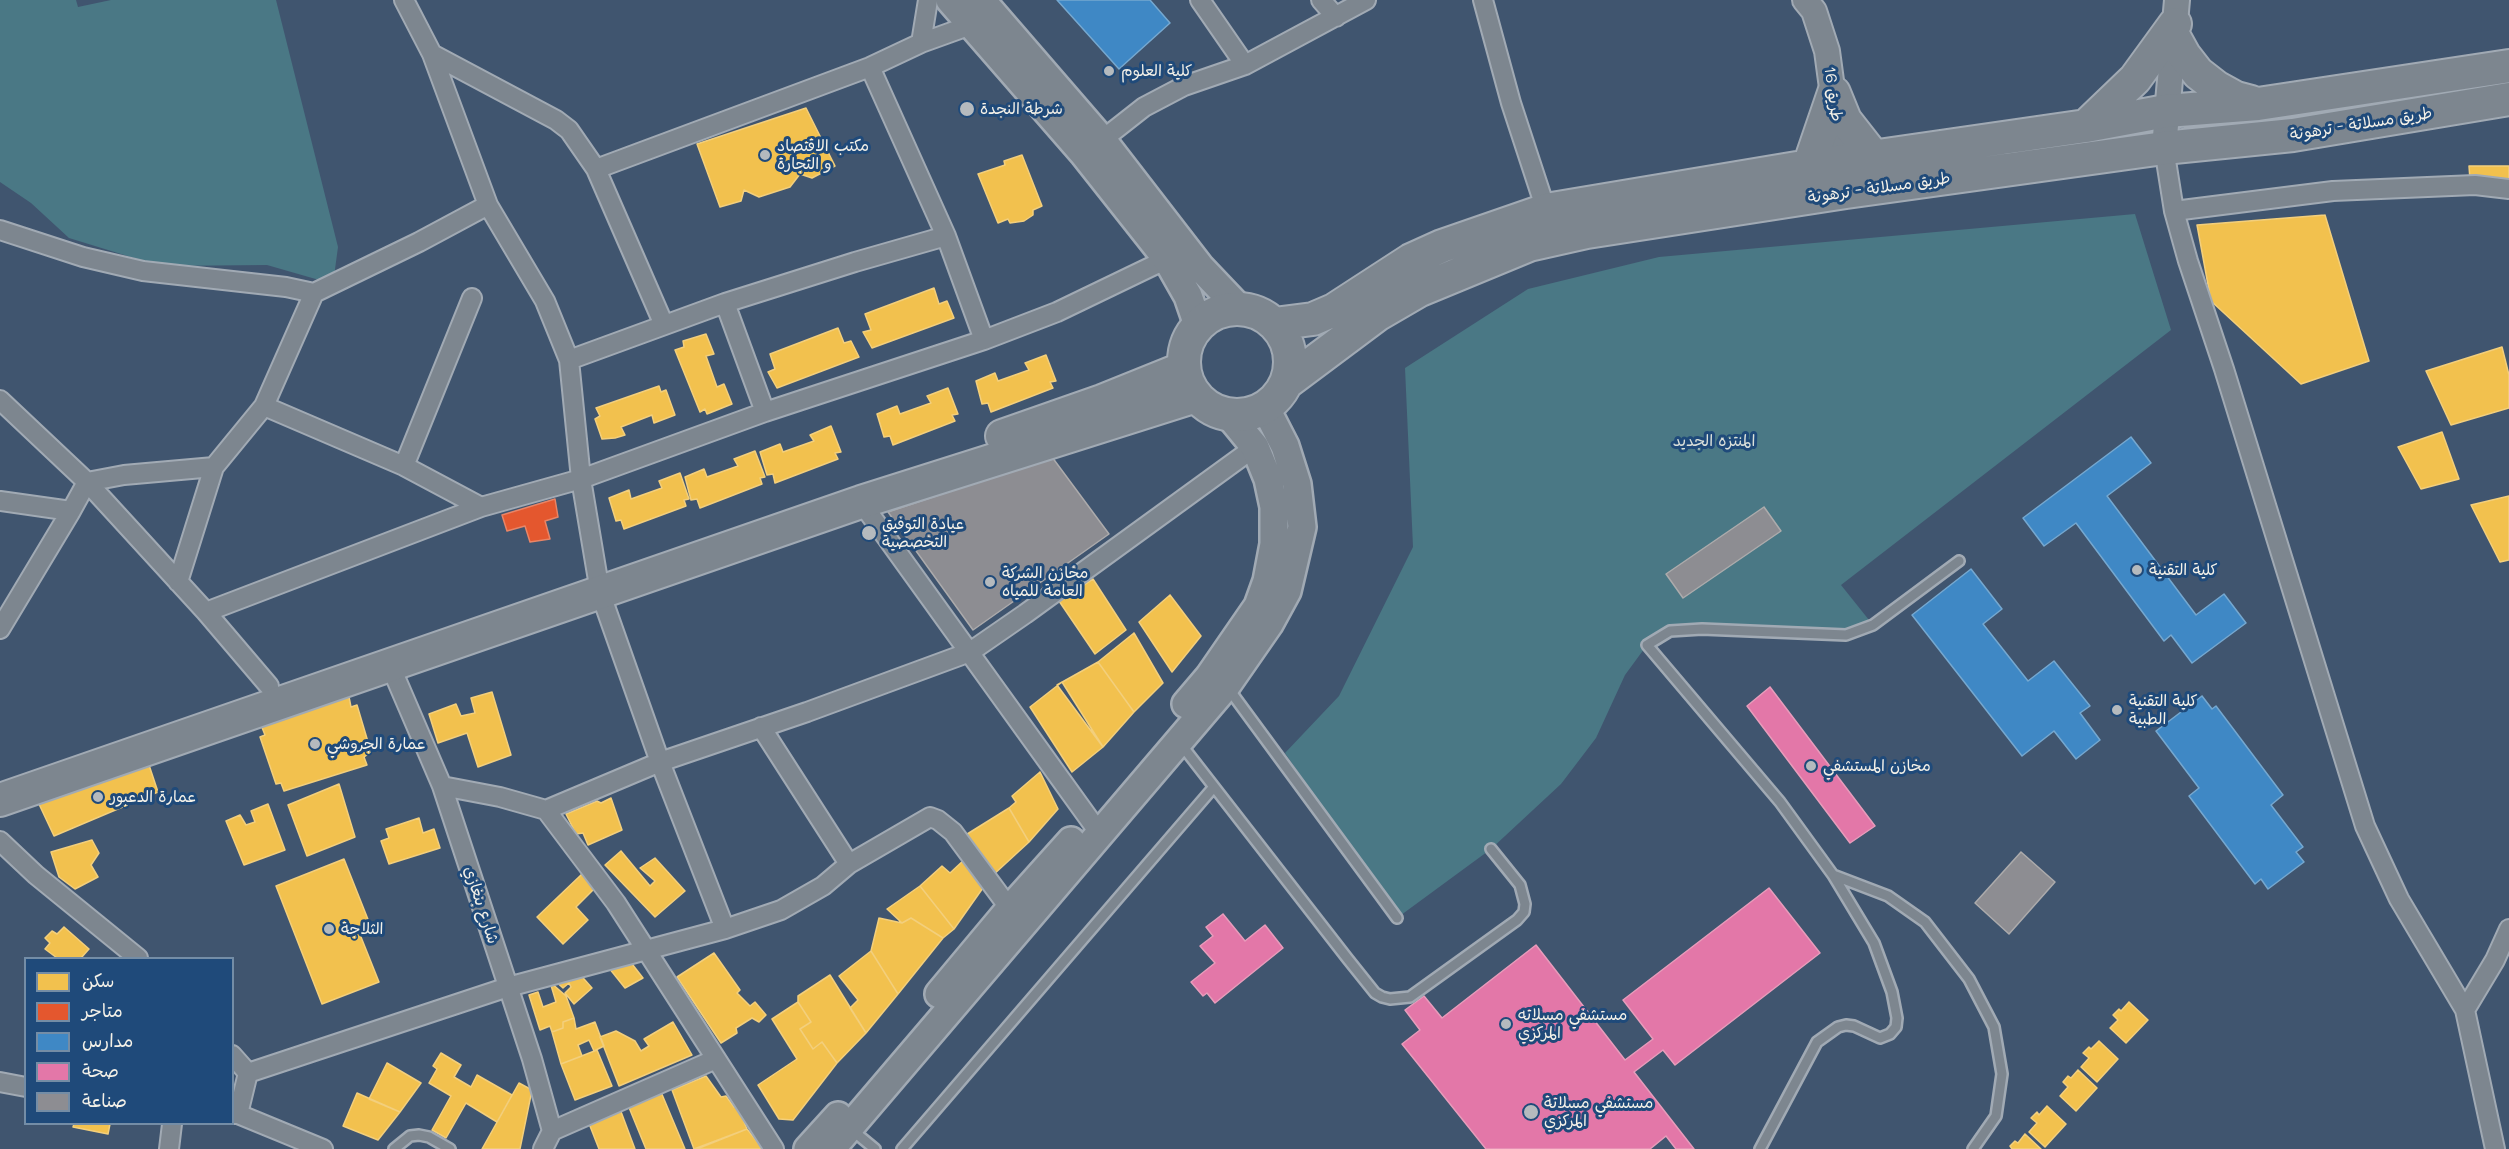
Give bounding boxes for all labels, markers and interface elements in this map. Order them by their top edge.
place label: كلية العلوم [1121,61,1192,81]
marker: كلية العلوم [1102,64,1116,78]
street label: طريق 16 [1820,65,1846,123]
place label: شرطة النجدة [980,99,1063,119]
marker: شرطة النجدة [958,100,976,118]
street label: طريق مسلاتة - ترهونة [2288,103,2434,145]
place label: مكتب الاقتصاد و التجارة [777,136,869,174]
marker: مكتب الاقتصاد و التجارة [758,148,772,162]
street label: طريق مسلاتة - ترهونة [1806,168,1952,208]
park label: المنتزه الجديد [1673,431,1755,451]
place label: عيادة التوفيق التخصصية [882,514,964,552]
marker: عيادة التوفيق التخصصية [860,524,878,542]
place label: كلية التقنية [2149,560,2218,580]
place label: مخازن الشركة العامة للمياه [1002,563,1088,601]
marker: كلية التقنية [2130,563,2144,577]
marker: مخازن الشركة العامة للمياه [983,575,997,589]
place label: كلية التقنية الطبية [2129,691,2198,729]
marker: كلية التقنية الطبية [2110,703,2124,717]
place label: عمارة الجروشي [327,734,426,754]
marker: عمارة الجروشي [308,737,322,751]
place label: مخازن المستشفي [1823,756,1931,776]
marker: مخازن المستشفي [1804,759,1818,773]
place label: عمارة الدعبور [110,787,197,807]
marker: عمارة الدعبور [91,790,105,804]
street label: شارع بنغازي [459,864,503,946]
place label: الثلاجة [341,919,384,939]
marker: الثلاجة [322,922,336,936]
legend [24,957,234,1125]
text: سكن [82,968,114,992]
text: متاجر [82,998,123,1022]
place label: مستشفي مسلاته المركزي [1518,1005,1627,1043]
marker: مستشفي مسلاته المركزي [1499,1017,1513,1031]
text: مدارس [82,1028,133,1052]
text: صحة [82,1058,119,1082]
text: صناعة [82,1088,127,1112]
place label: مستشفي مسلاتة المركزي [1544,1093,1653,1131]
marker: مستشفي مسلاتة المركزي [1522,1103,1540,1121]

